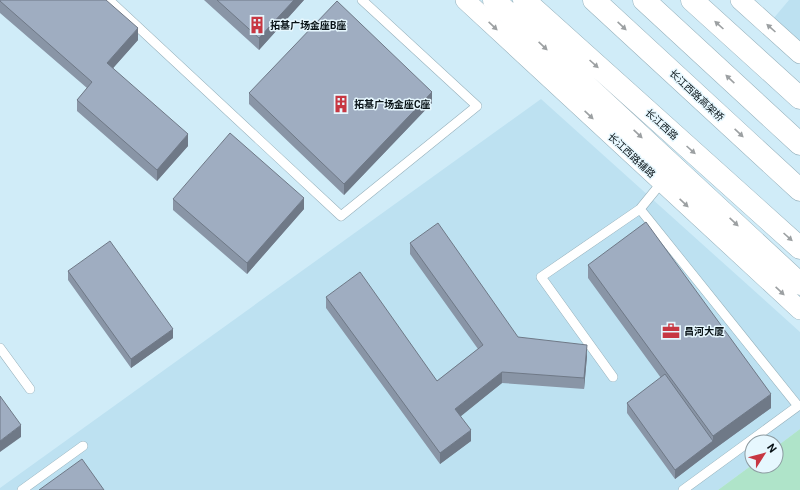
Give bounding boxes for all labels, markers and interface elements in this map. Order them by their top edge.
building icon: 拓基广场金座B座 [247,15,267,35]
place label: 拓基广场金座B座 [270,20,346,31]
one-way arrow [715,21,724,30]
one-way arrow [488,22,498,31]
one-way arrow [617,22,627,31]
one-way arrow [766,23,776,33]
one-way arrow [538,41,548,50]
one-way arrow [589,59,599,68]
street label: 长江西路高架桥 [667,67,726,123]
one-way arrow [725,74,735,84]
building icon: 拓基广场金座C座 [331,94,351,114]
place label: 拓基广场金座C座 [354,99,431,110]
street label: 长江西路 [643,107,680,142]
one-way arrow [584,110,594,119]
one-way arrow [633,129,643,139]
one-way arrow [734,129,744,138]
street label: 长江西路辅路 [606,131,657,180]
one-way arrow [686,146,696,155]
one-way arrow [680,198,689,207]
one-way arrow [729,217,738,226]
one-way arrow [782,233,793,242]
one-way arrow [775,286,785,296]
office icon: 昌河大厦 [661,321,681,341]
place label: 昌河大厦 [684,326,724,337]
north arrow [744,434,784,474]
text: N [764,441,779,456]

